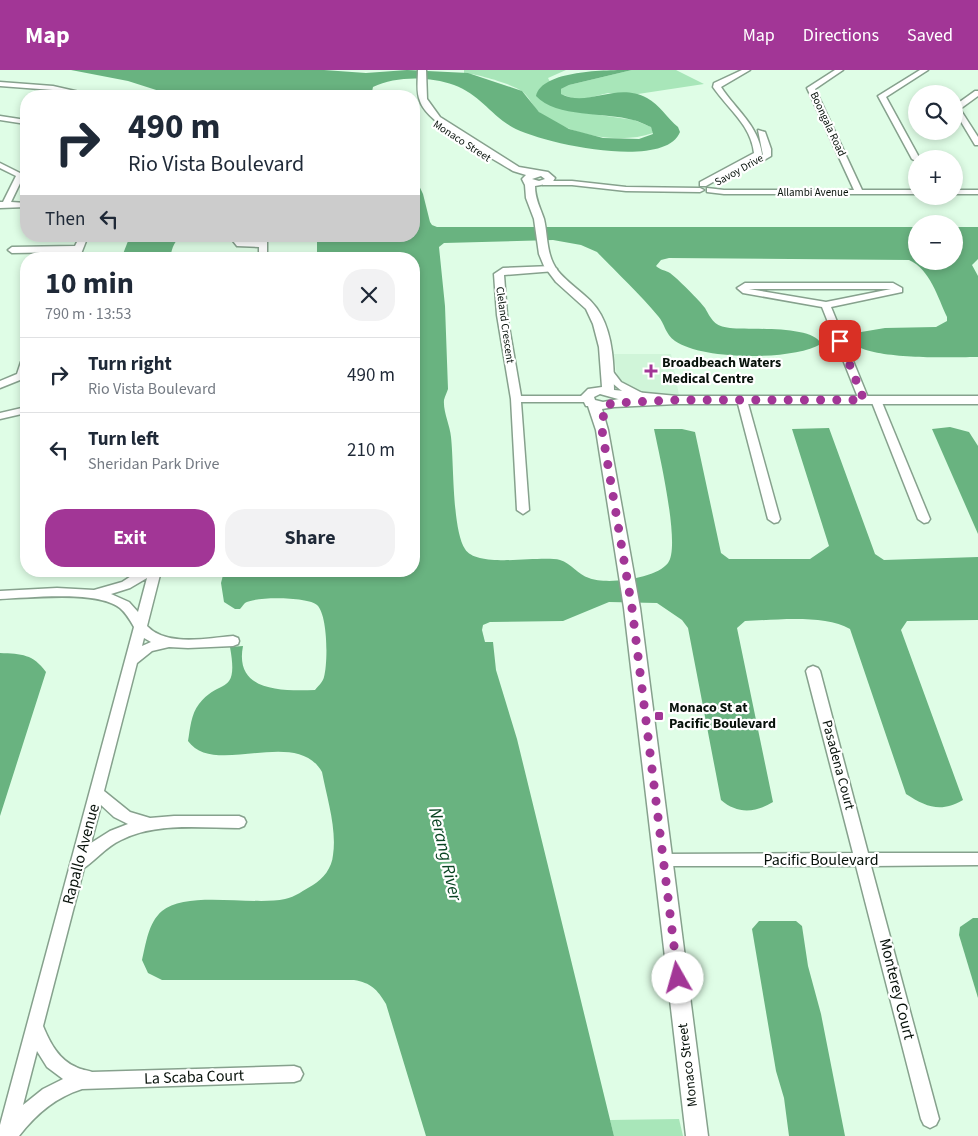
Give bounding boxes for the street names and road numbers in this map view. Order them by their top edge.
street label: Boongala Road [807,89,849,159]
street label: Monaco Street [430,117,494,165]
street label: Savoy Drive [712,150,767,190]
street label: Allambi Avenue [777,185,849,200]
street label: Cleland Crescent [492,286,518,365]
street label: Pasadena Court [816,718,860,812]
street label: Rapallo Avenue [57,801,105,907]
street label: Pacific Boulevard [763,849,879,871]
street label: Monterey Court [874,936,920,1043]
street label: Monaco Street [673,1022,703,1108]
street label: La Scaba Court [144,1064,245,1090]

